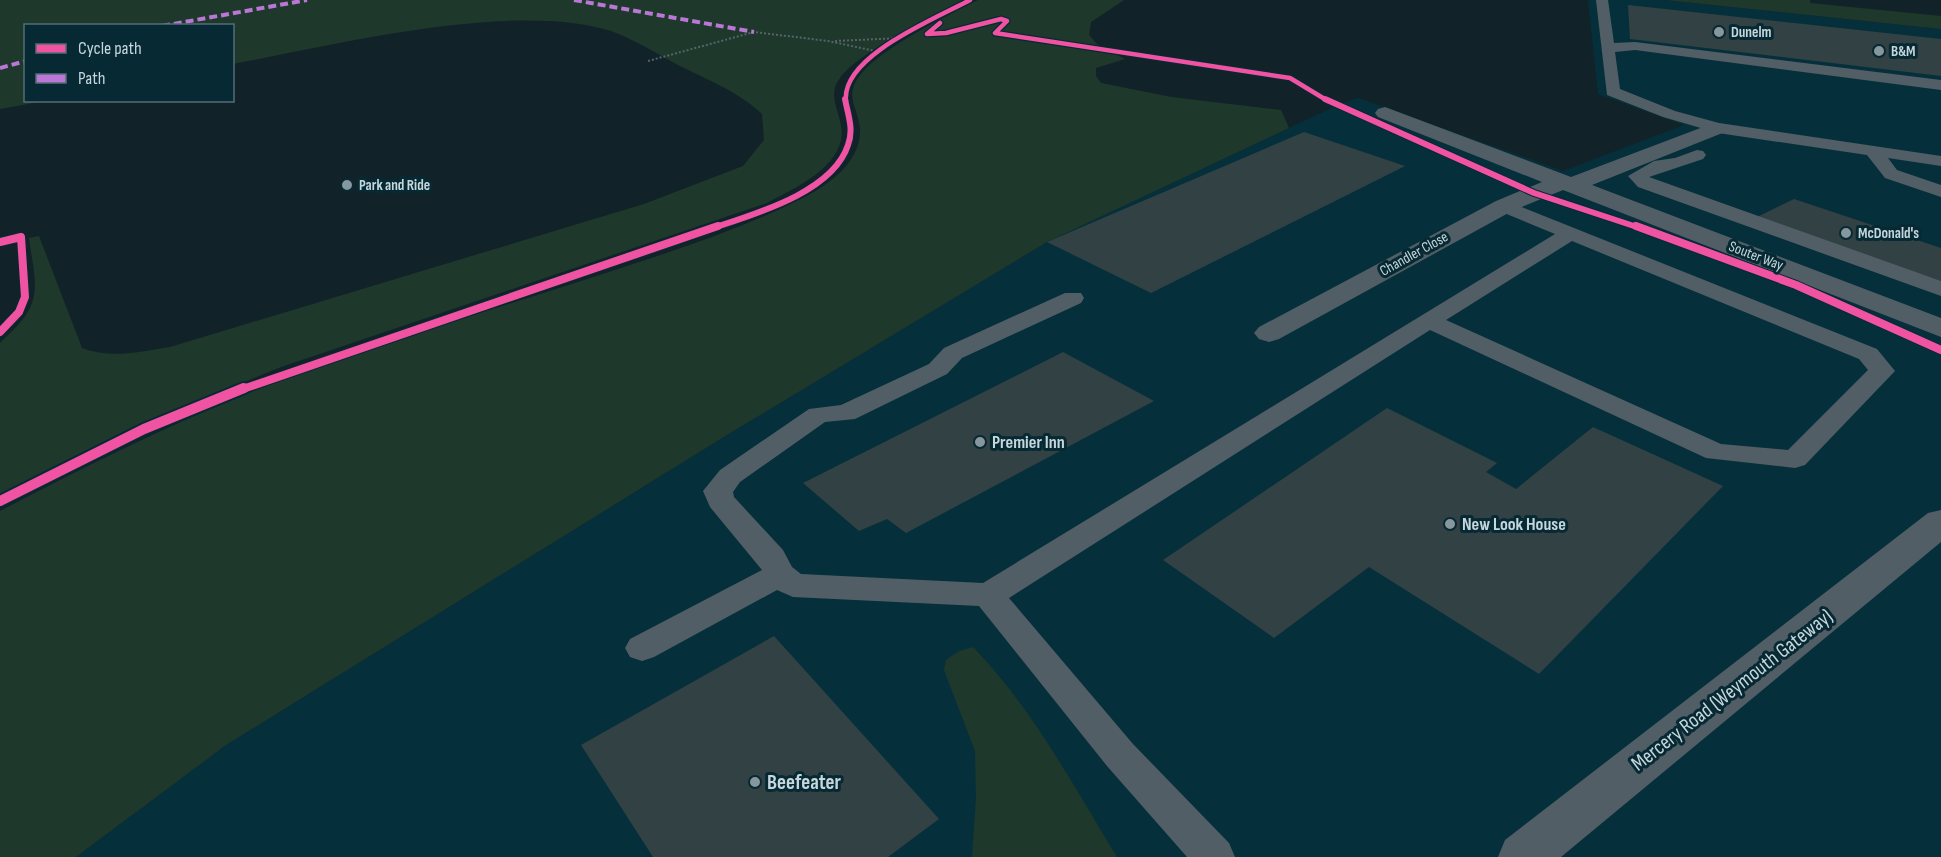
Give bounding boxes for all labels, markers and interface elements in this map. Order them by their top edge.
place label: Dunelm [1731,23,1771,42]
legend [24,24,234,102]
marker: Dunelm [1712,25,1726,39]
text: Cycle path [78,38,142,59]
place label: B&M [1891,42,1916,61]
marker: B&M [1872,44,1886,58]
text: Path [78,68,106,89]
place label: Park and Ride [359,176,430,195]
marker: Park and Ride [340,178,354,192]
place label: McDonald's [1858,224,1919,243]
marker: McDonald's [1839,226,1853,240]
street label: Chandler Close [1376,227,1452,281]
street label: Souter Way [1726,237,1786,275]
place label: Premier Inn [992,432,1065,453]
marker: Premier Inn [973,435,987,449]
place label: New Look House [1462,514,1566,535]
marker: New Look House [1443,517,1457,531]
street label: Mercery Road (Weymouth Gateway) [1626,604,1838,776]
place label: Beefeater [767,770,842,795]
marker: Beefeater [748,775,762,789]

